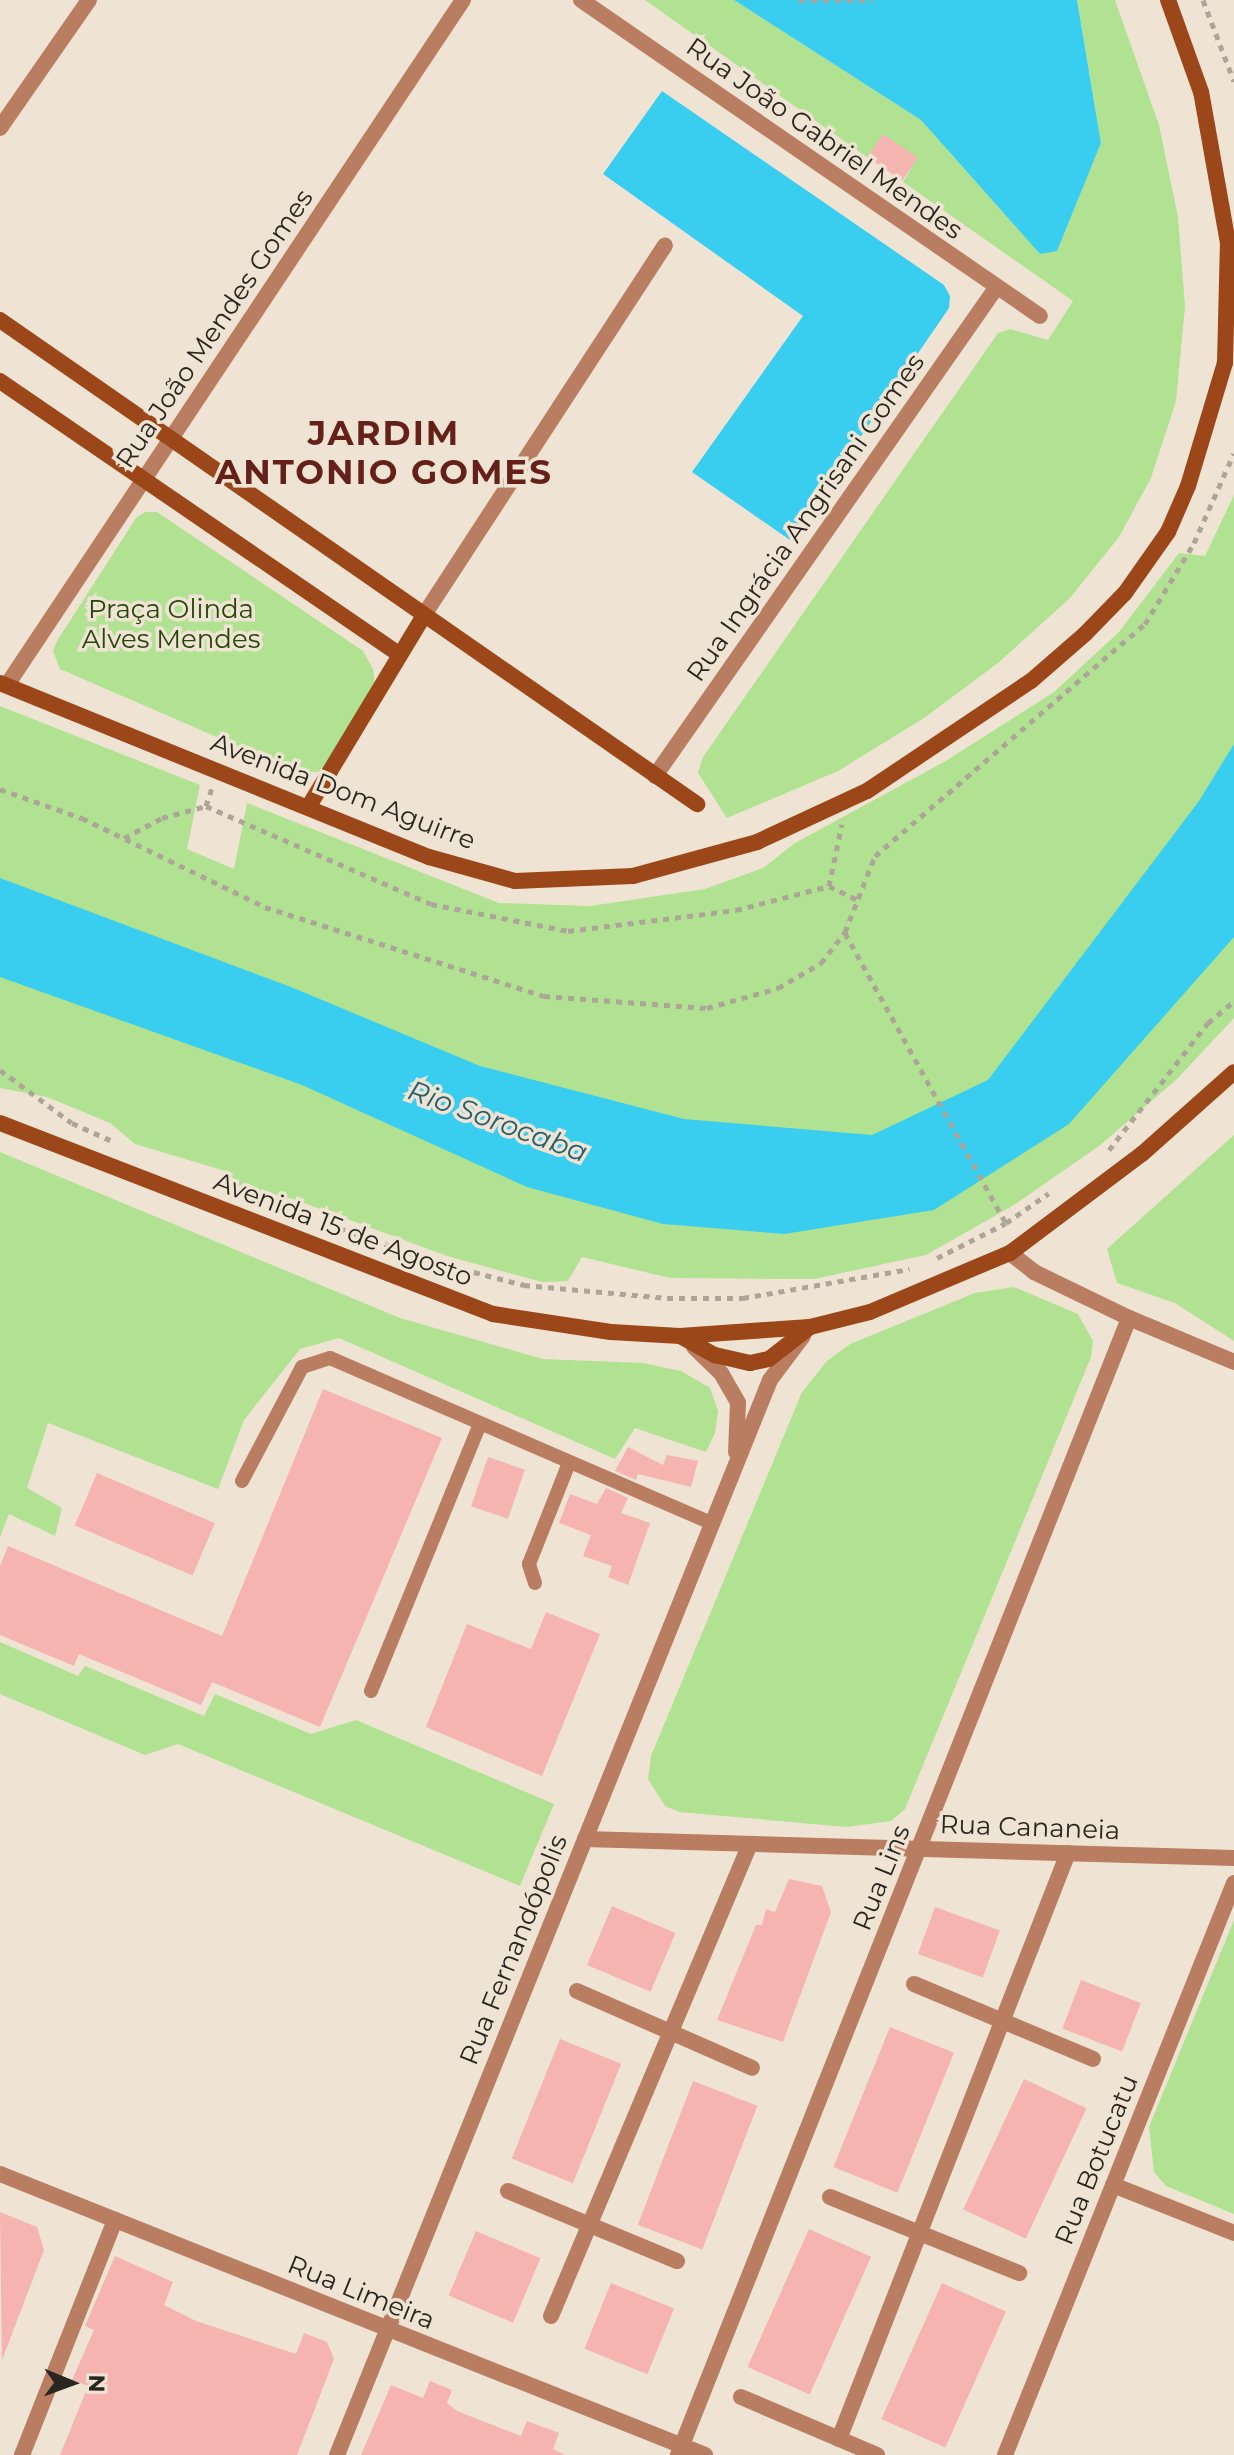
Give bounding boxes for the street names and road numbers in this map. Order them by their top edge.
street label: Rua João Gabriel Mendes [680,32,968,246]
street label: Rua João Mendes Gomes [110,184,320,474]
street label: Rua Ingrácia Angrisani Gomes [681,348,931,688]
street label: Avenida Dom Aguirre [206,727,480,857]
street label: Avenida 15 de Agosto [209,1166,477,1294]
street label: Rua Cananeia [939,1809,1121,1847]
street label: Rua Lins [847,1821,917,1935]
street label: Rua Fernandópolis [454,1830,574,2070]
street label: Rua Botucatu [1049,2071,1145,2249]
street label: Rua Limeira [283,2249,439,2337]

